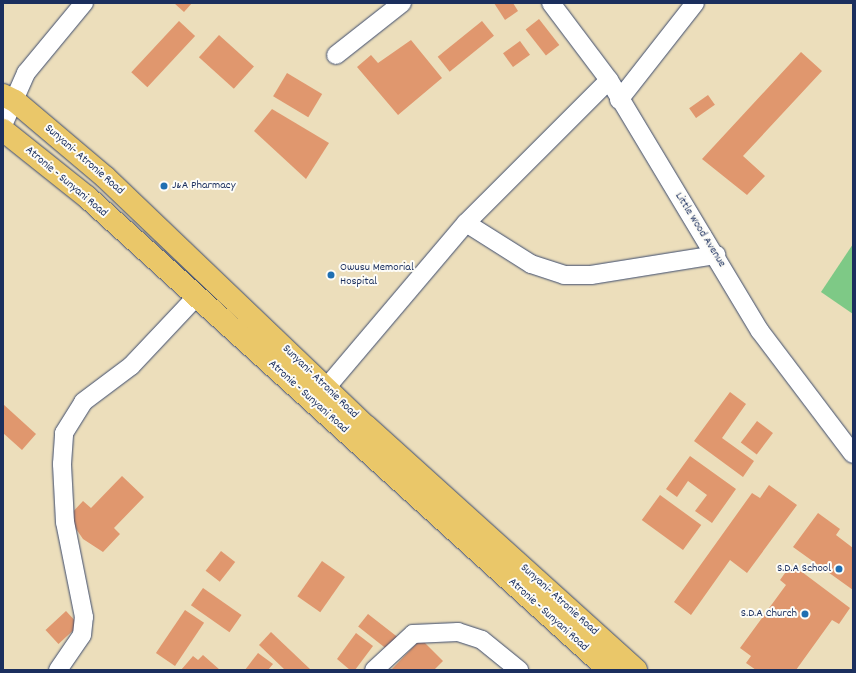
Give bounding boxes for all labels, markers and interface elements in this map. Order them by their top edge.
street label: Sunyani- Atronie Road [42,122,126,198]
street label: Atronie - Sunyani Road [22,143,110,221]
place label: J&A Pharmacy [172,179,236,193]
marker: J&A Pharmacy [159,181,169,191]
street label: Little Wood Avenue [671,190,729,270]
place label: Owusu Memorial Hospital [340,261,414,289]
marker: Owusu Memorial Hospital [325,269,337,281]
street label: Sunyani- Atronie Road [279,342,361,422]
street label: Atronie - Sunyani Road [265,357,351,437]
street label: Sunyani- Atronie Road [517,561,601,639]
place label: S.D.A School [777,562,831,576]
marker: S.D.A School [834,564,844,574]
street label: Atronie - Sunyani Road [505,575,591,655]
place label: S.D.A Church [741,607,797,621]
marker: S.D.A Church [800,609,810,619]

